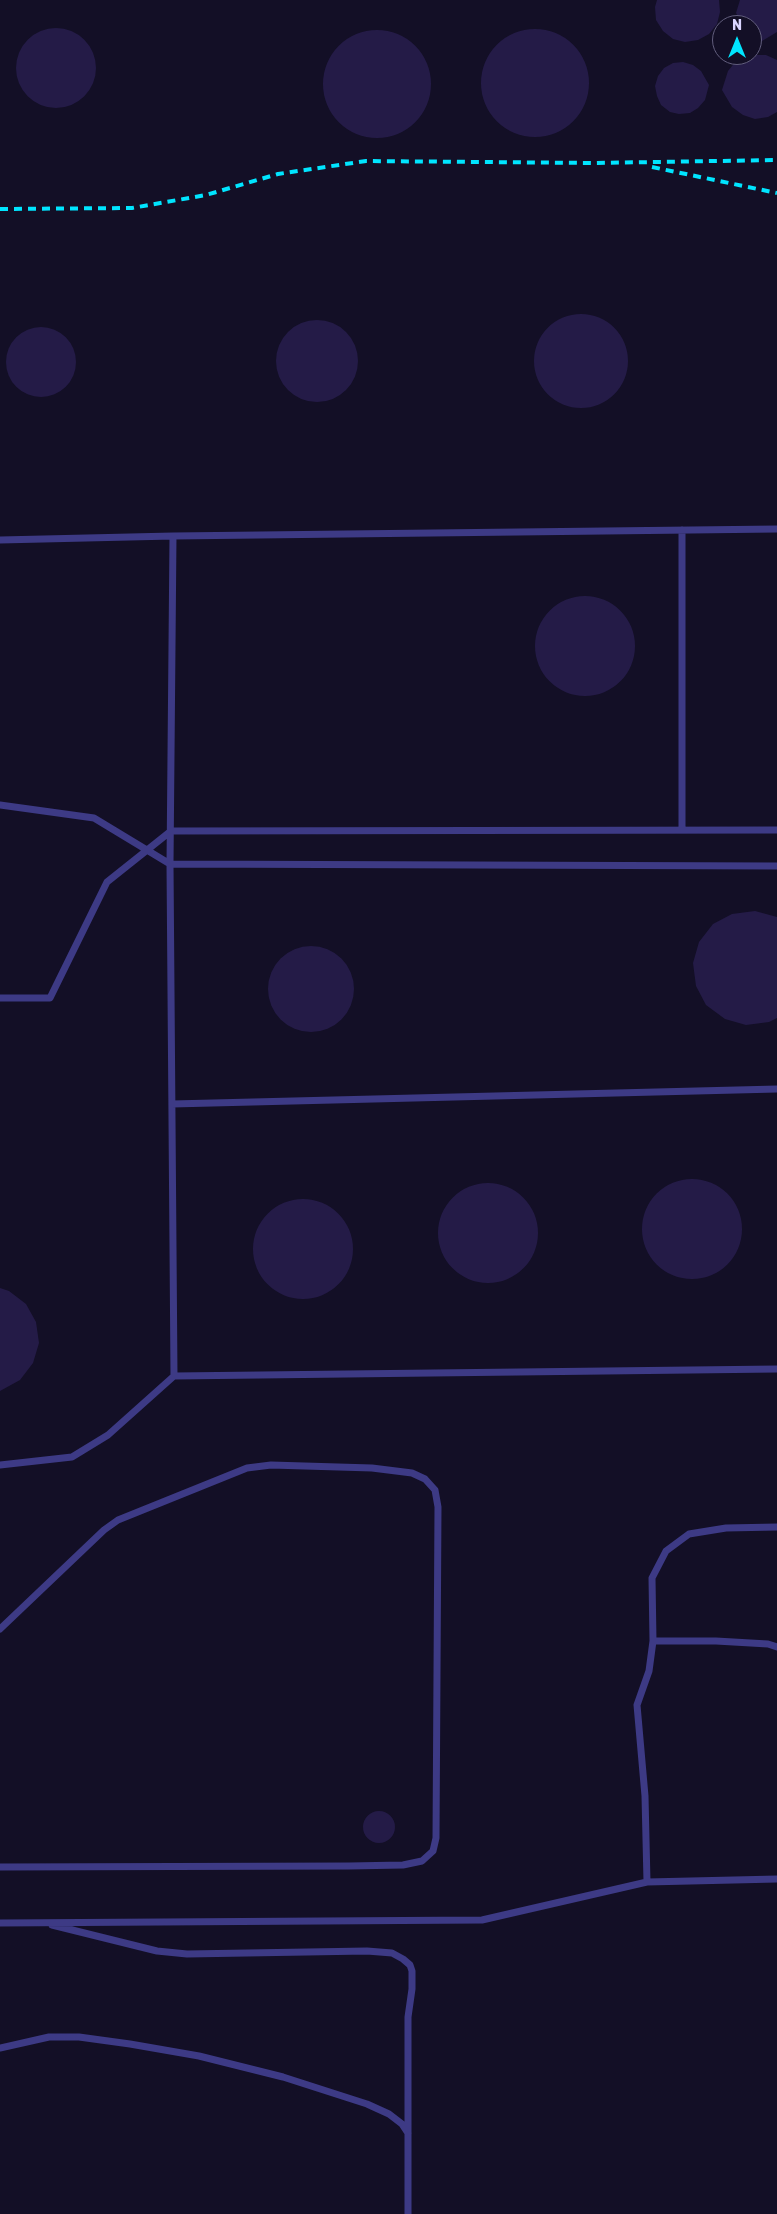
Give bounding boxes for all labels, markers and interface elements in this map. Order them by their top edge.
north arrow [712,15,762,65]
text: N [732,17,742,34]

